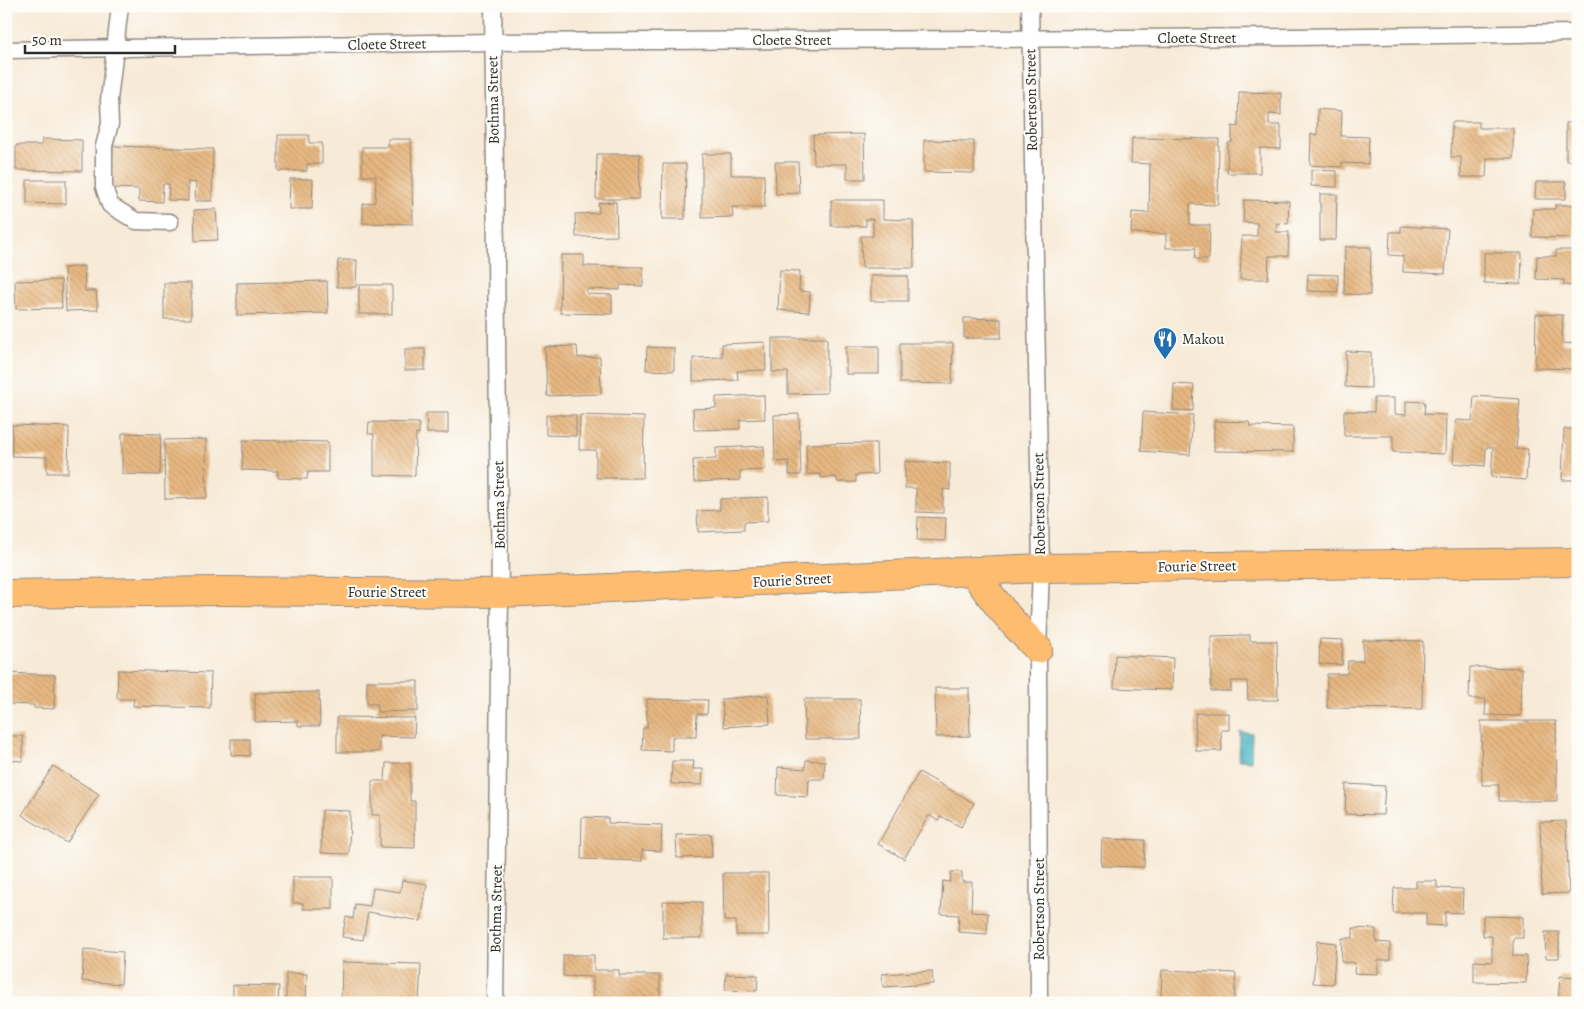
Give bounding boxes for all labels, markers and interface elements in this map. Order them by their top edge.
scale bar [25,22,175,54]
street label: Cloete Street [1158,28,1236,48]
text: 50 m [32,30,62,50]
street label: Cloete Street [753,30,831,50]
street label: Cloete Street [347,33,427,55]
street label: Robertson Street [1020,48,1042,152]
street label: Bothma Street [482,56,504,144]
restaurant icon: Makou [1152,326,1178,360]
place label: Makou [1182,329,1225,349]
street label: Robertson Street [1028,452,1050,556]
street label: Bothma Street [488,461,510,549]
street label: Fourie Street [1157,555,1237,577]
street label: Fourie Street [752,568,832,592]
street label: Fourie Street [347,582,427,602]
street label: Robertson Street [1029,858,1049,960]
street label: Bothma Street [485,865,507,953]

